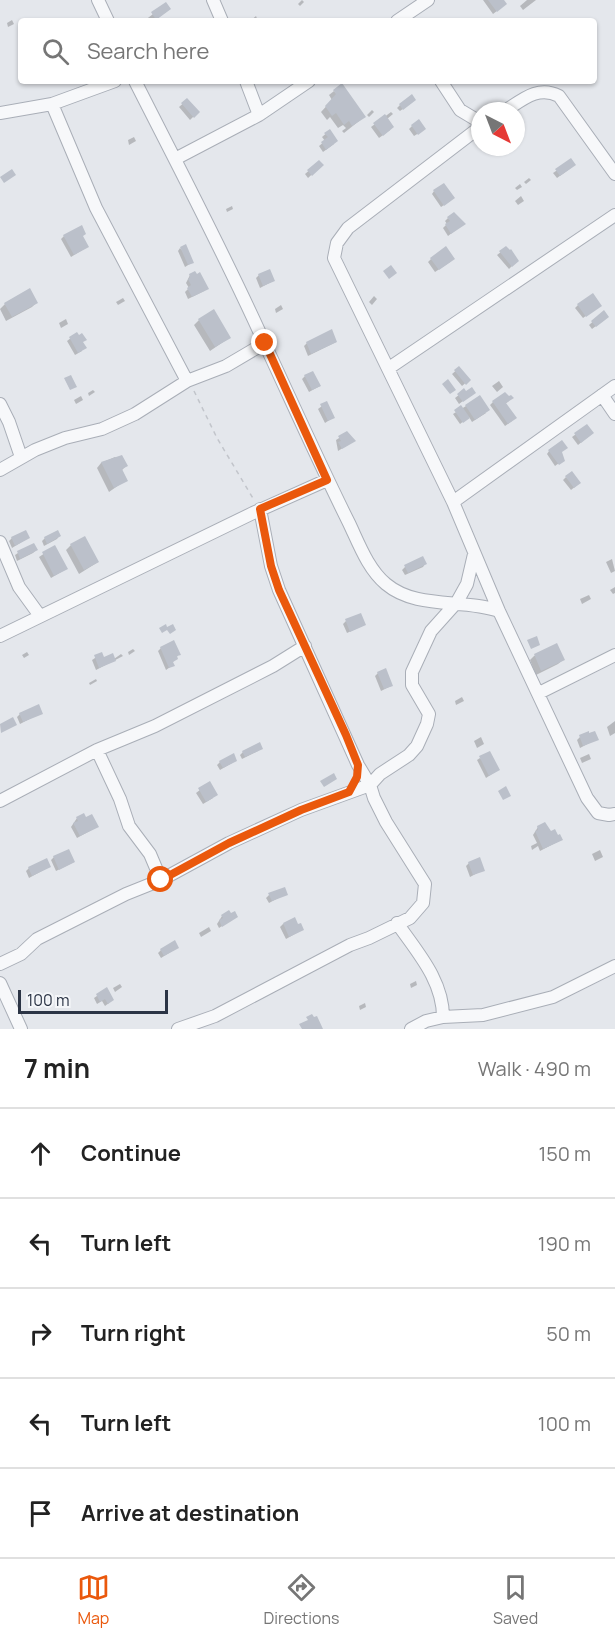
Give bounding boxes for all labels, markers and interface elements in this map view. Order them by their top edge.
search box [18,18,597,84]
icon: search [39,35,72,68]
text: Search here [87,36,209,66]
north arrow [471,102,525,156]
route end [251,329,277,355]
route start [147,866,173,892]
scale bar [18,987,168,1014]
text: 100 m [27,989,70,1011]
text: 7 min [24,1050,90,1086]
text: Walk · 490 m [478,1055,591,1082]
icon: ahead [24,1137,57,1170]
text: Continue [81,1138,181,1168]
text: 150 m [538,1140,591,1167]
icon: left [24,1227,57,1260]
text: Turn left [81,1228,171,1258]
text: 190 m [538,1230,591,1257]
icon: right [24,1317,57,1350]
text: Turn right [81,1318,186,1348]
text: 50 m [546,1320,591,1347]
icon: left [24,1407,57,1440]
text: Turn left [81,1408,171,1438]
text: 100 m [538,1410,591,1437]
icon: arrive [24,1497,57,1530]
text: Arrive at destination [81,1498,299,1528]
tab: Map [77,1571,110,1629]
tab: Directions [264,1571,339,1629]
tab: Saved [493,1571,538,1629]

